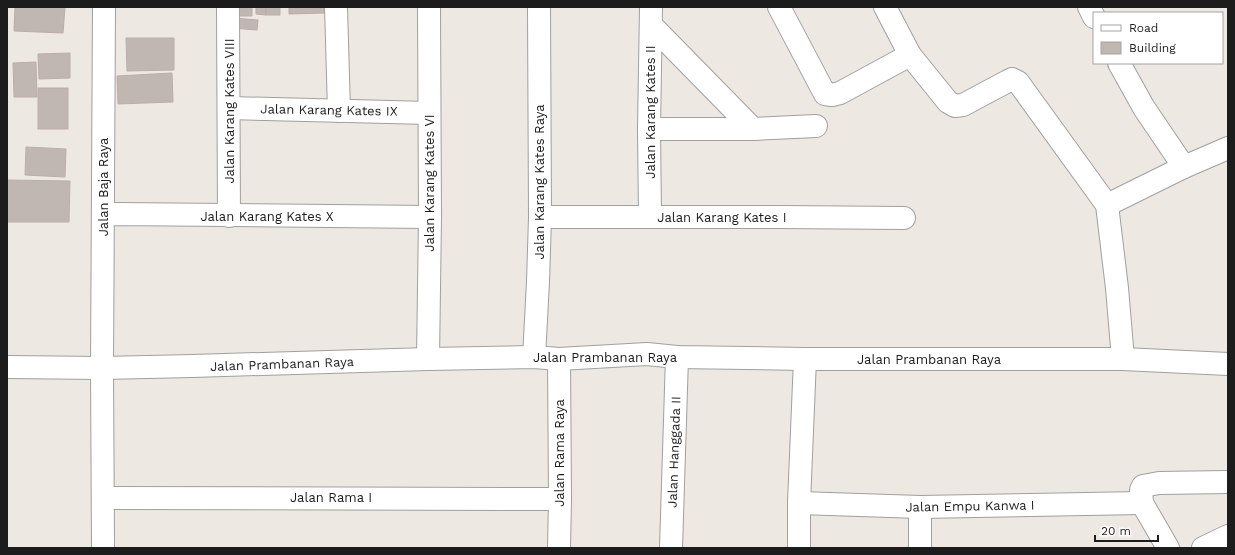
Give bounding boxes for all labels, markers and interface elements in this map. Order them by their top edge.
legend [1093,12,1223,64]
text: Road [1129,21,1158,35]
street label: Jalan Karang Kates VIII [222,38,237,184]
text: Building [1129,41,1176,55]
street label: Jalan Karang Kates II [643,45,658,179]
street label: Jalan Karang Kates IX [260,101,398,119]
street label: Jalan Karang Kates Raya [532,104,547,260]
street label: Jalan Karang Kates VI [422,114,437,252]
street label: Jalan Baja Raya [96,137,111,236]
street label: Jalan Karang Kates X [200,209,334,224]
street label: Jalan Karang Kates I [657,210,787,225]
street label: Jalan Prambanan Raya [533,350,678,365]
street label: Jalan Prambanan Raya [857,352,1002,367]
street label: Jalan Prambanan Raya [210,354,355,374]
street label: Jalan Hanggada II [665,396,683,508]
street label: Jalan Rama Raya [552,399,567,507]
street label: Jalan Rama I [290,490,372,505]
street label: Jalan Empu Kanwa I [905,497,1035,515]
scale bar [1095,517,1158,543]
text: 20 m [1101,524,1131,538]

